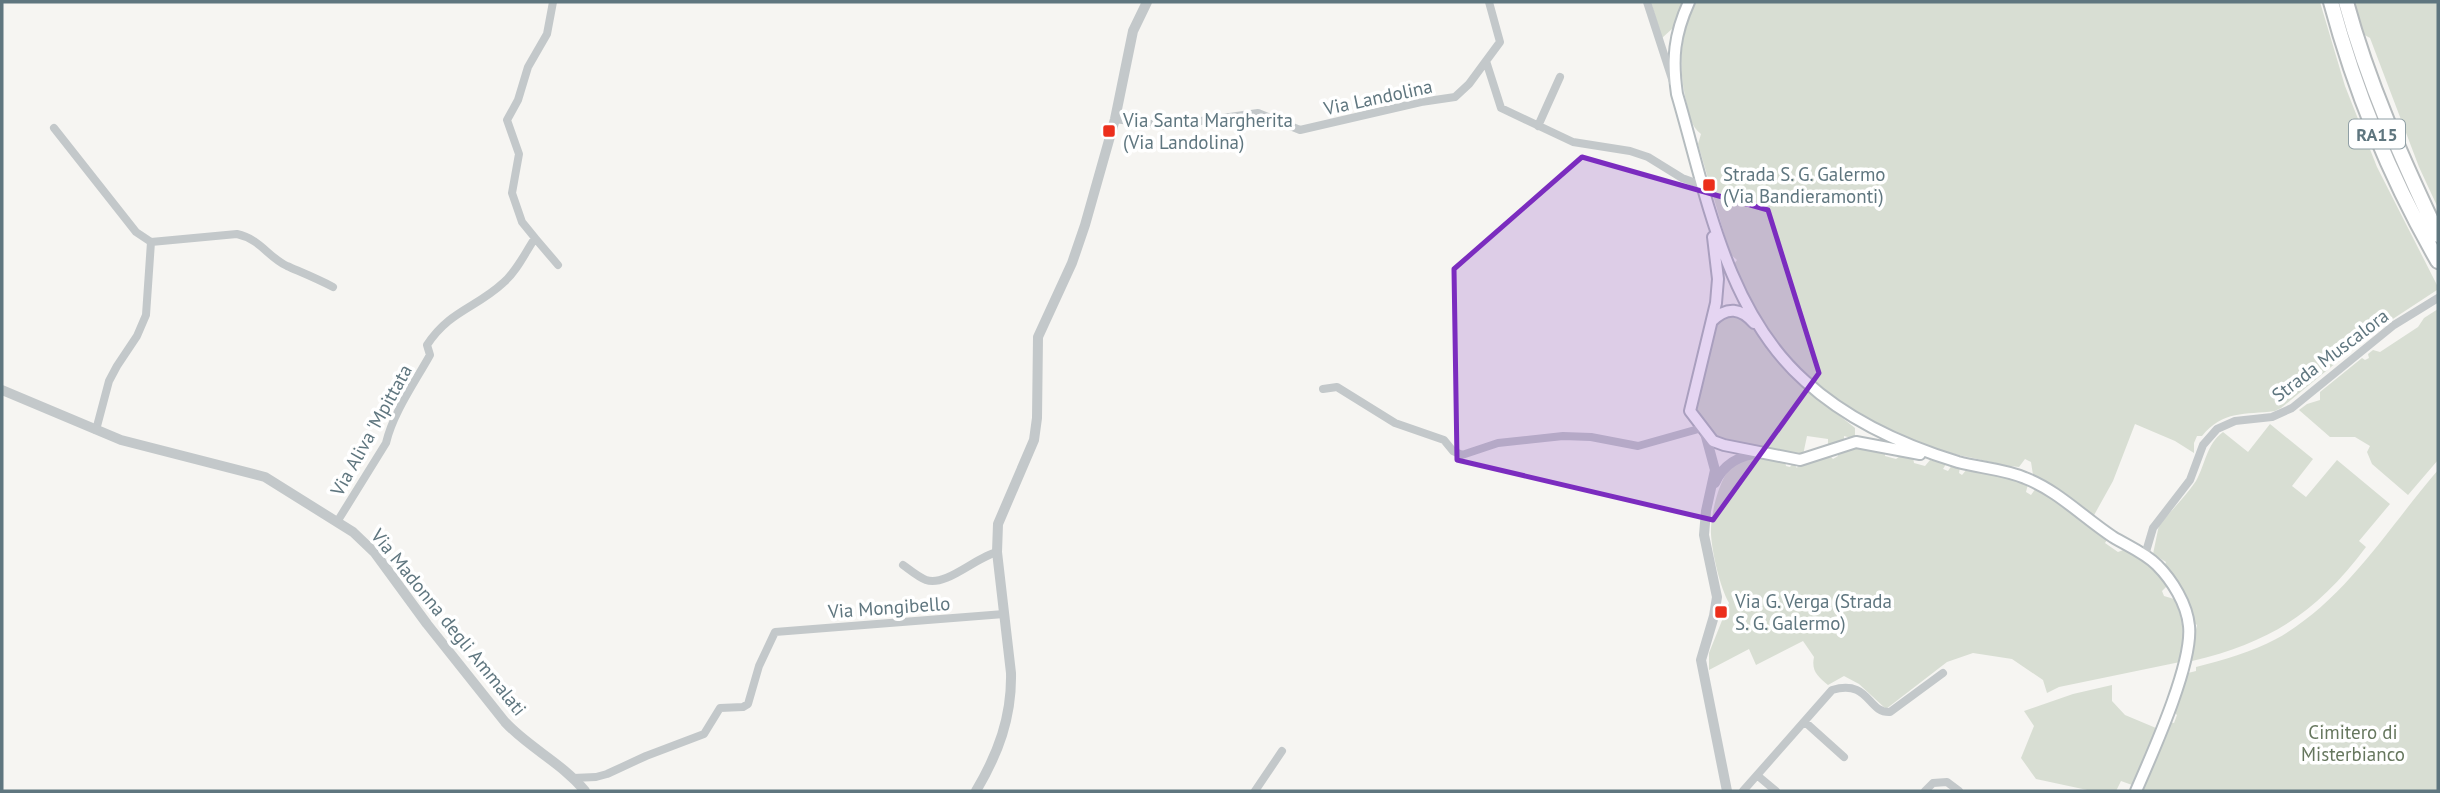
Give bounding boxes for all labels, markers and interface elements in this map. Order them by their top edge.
street label: Via Landolina [1320,74,1435,120]
place label: Via Santa Margherita (Via Landolina) [1122,108,1293,154]
road number: RA15 [2349,119,2405,148]
marker: Via Santa Margherita (Via Landolina) [1101,123,1117,139]
place label: Strada S. G. Galermo (Via Bandieramonti) [1723,162,1886,208]
marker: Strada S. G. Galermo (Via Bandieramonti) [1701,177,1717,193]
street label: Strada Muscalora [2267,303,2393,407]
street label: Via Aliva 'Mpittata [324,360,417,501]
street label: Via Madonna degli Ammalati [366,523,532,720]
place label: Via G. Verga (Strada S. G. Galermo) [1734,589,1892,635]
street label: Via Mongibello [826,591,951,623]
marker: Via G. Verga (Strada S. G. Galermo) [1713,604,1729,620]
park label: Cimitero di Misterbianco [2301,720,2405,766]

